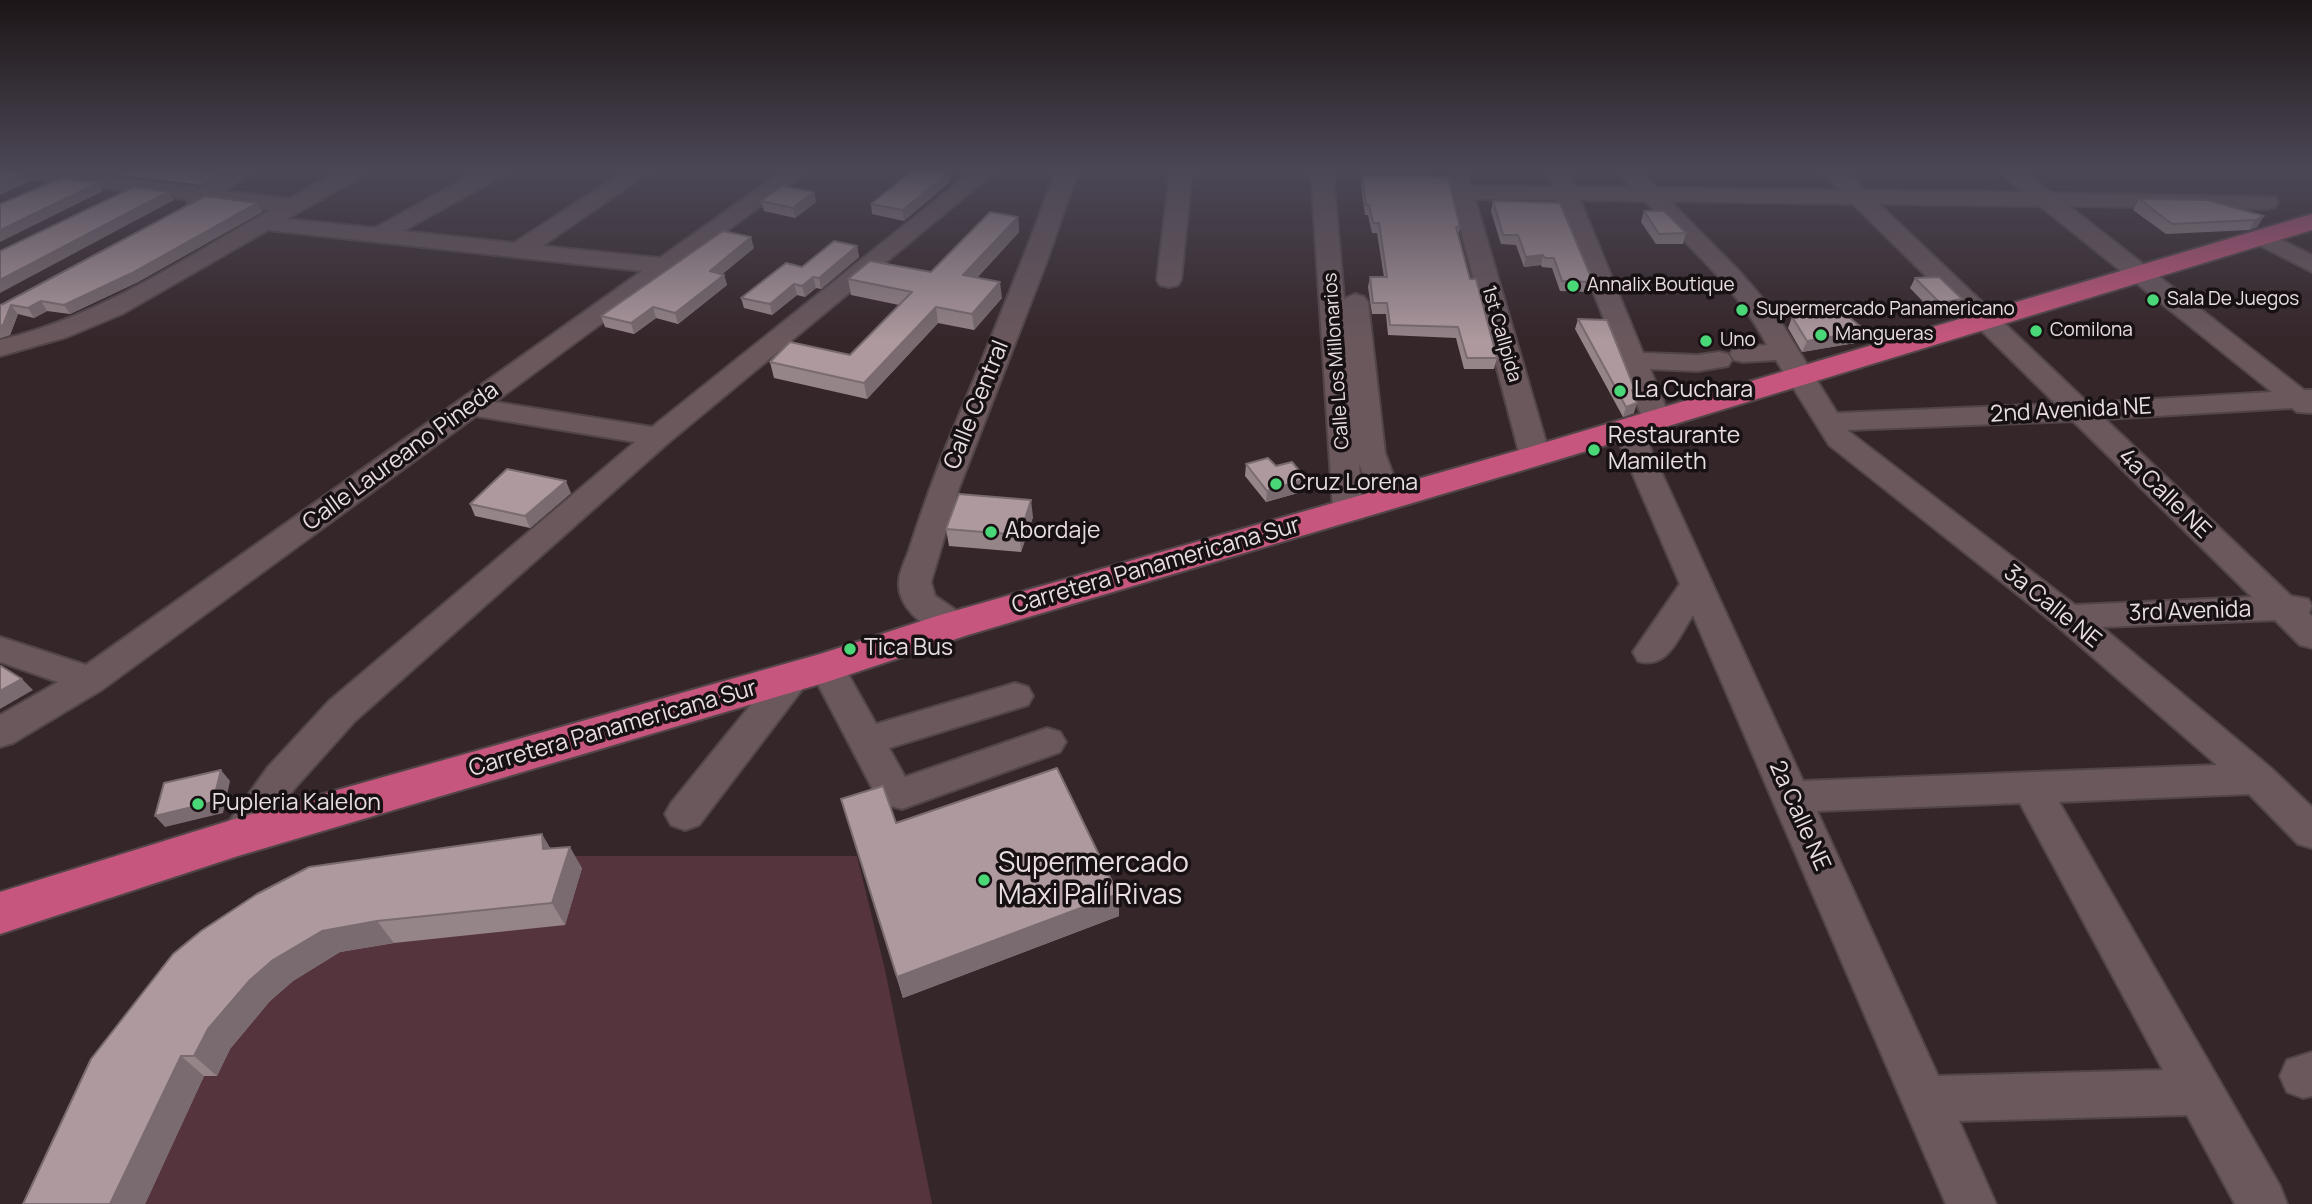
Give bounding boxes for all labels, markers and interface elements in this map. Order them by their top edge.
street label: Calle Los Millonarios [1319,272,1355,450]
place label: Annalix Boutique [1587,275,1735,297]
marker: Annalix Boutique [1565,278,1581,294]
street label: 1st Callpida [1476,283,1526,385]
place label: Sala De Juegos [2167,289,2299,311]
marker: Sala De Juegos [2145,292,2161,308]
place label: Supermercado Panamericano [1756,299,2015,321]
marker: Supermercado Panamericano [1734,302,1750,318]
place label: Comilona [2050,320,2133,342]
marker: Comilona [2028,323,2044,339]
place label: Mangueras [1835,324,1933,346]
marker: Mangueras [1813,327,1829,343]
place label: Uno [1720,330,1756,352]
marker: Uno [1698,333,1714,349]
street label: Calle Central [939,337,1015,473]
street label: Calle Laureano Pineda [298,377,504,537]
place label: La Cuchara [1634,377,1753,405]
marker: La Cuchara [1612,383,1628,399]
street label: 2nd Avenida NE [1989,393,2153,429]
place label: Restaurante Mamileth [1608,423,1740,477]
marker: Restaurante Mamileth [1586,442,1602,458]
street label: 4a Calle NE [2112,443,2216,545]
place label: Cruz Lorena [1290,470,1418,498]
marker: Cruz Lorena [1268,476,1284,492]
street label: Carretera Panamericana Sur [1009,512,1303,620]
place label: Abordaje [1005,518,1100,546]
marker: Abordaje [983,524,999,540]
street label: 3a Calle NE [1998,559,2106,655]
street label: 3rd Avenida [2128,596,2252,628]
place label: Tica Bus [864,635,953,663]
marker: Tica Bus [842,641,858,657]
street label: Carretera Panamericana Sur [466,675,760,783]
street label: 2a Calle NE [1763,757,1835,875]
place label: Pupleria Kalelon [212,790,381,818]
marker: Pupleria Kalelon [190,796,206,812]
place label: Supermercado Maxi Palí Rivas [998,847,1189,913]
marker: Supermercado Maxi Palí Rivas [976,872,992,888]

